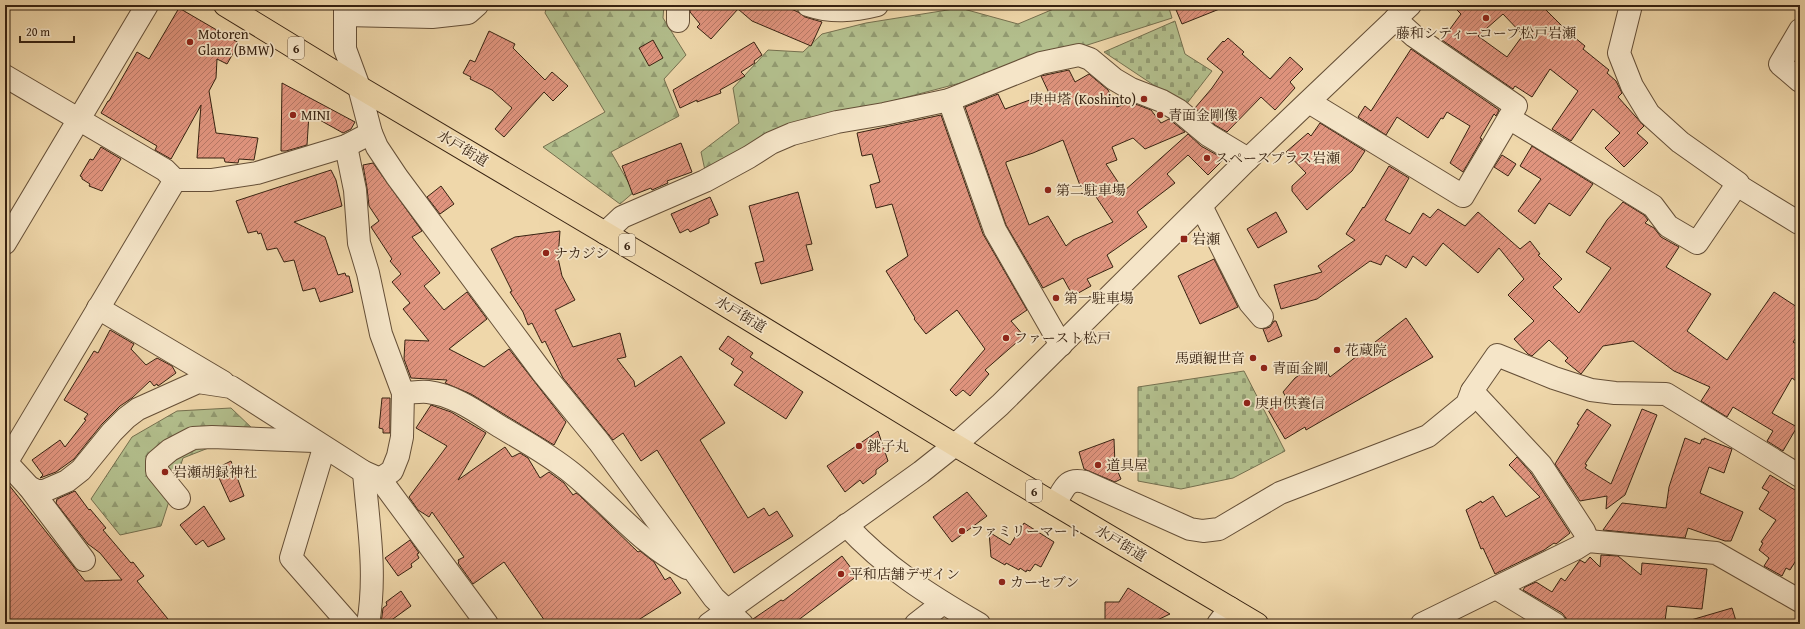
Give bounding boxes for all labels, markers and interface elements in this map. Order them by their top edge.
marker: 藤和シティーコープ松戸岩瀬 [1481,13,1491,23]
scale bar [20,18,74,44]
text: 20 m [26,23,50,40]
place label: 藤和シティーコープ松戸岩瀬 [1396,23,1576,43]
place label: Motoren Glanz (BMW) [198,24,274,60]
marker: Motoren Glanz (BMW) [185,37,195,47]
road number: 6 [288,37,304,59]
place label: 庚申塔 (Koshinto) [1029,89,1136,109]
marker: 庚申塔 (Koshinto) [1139,94,1149,104]
place label: MINI [301,105,330,125]
place label: 青面金剛像 [1168,105,1238,125]
marker: MINI [288,110,298,120]
marker: 青面金剛像 [1155,110,1165,120]
street label: 水戸街道 [434,125,492,171]
place label: スペースプラス岩瀬 [1215,148,1340,168]
marker: スペースプラス岩瀬 [1202,153,1212,163]
place label: 第二駐車場 [1056,180,1126,200]
marker: 第二駐車場 [1043,185,1053,195]
place label: 岩瀬 [1192,229,1220,249]
road number: 6 [619,234,635,256]
marker: 岩瀬 [1179,234,1189,244]
place label: ナカジシ [554,243,609,263]
marker: ナカジシ [541,248,551,258]
place label: 第一駐車場 [1064,288,1134,308]
street label: 水戸街道 [712,291,770,337]
marker: 第一駐車場 [1051,293,1061,303]
place label: ファースト松戸 [1014,328,1111,348]
marker: ファースト松戸 [1001,333,1011,343]
place label: 花蔵院 [1345,340,1387,360]
marker: 花蔵院 [1332,345,1342,355]
place label: 馬頭観世音 [1175,348,1245,368]
marker: 馬頭観世音 [1248,353,1258,363]
place label: 青面金剛 [1272,358,1328,378]
marker: 青面金剛 [1259,363,1269,373]
place label: 庚申供養信 [1255,393,1325,413]
marker: 庚申供養信 [1242,398,1252,408]
place label: 銚子丸 [867,436,909,456]
marker: 銚子丸 [854,441,864,451]
place label: 道具屋 [1106,455,1148,475]
marker: 道具屋 [1093,460,1103,470]
place label: 岩瀬胡録神社 [173,462,257,482]
marker: 岩瀬胡録神社 [160,467,170,477]
road number: 6 [1026,480,1042,502]
street label: 水戸街道 [1092,520,1150,566]
place label: ファミリーマート [970,521,1082,541]
marker: ファミリーマート [957,526,967,536]
place label: 平和店舗デザイン [849,564,960,584]
marker: 平和店舗デザイン [836,569,846,579]
place label: カーセブン [1010,572,1079,592]
marker: カーセブン [997,577,1007,587]

